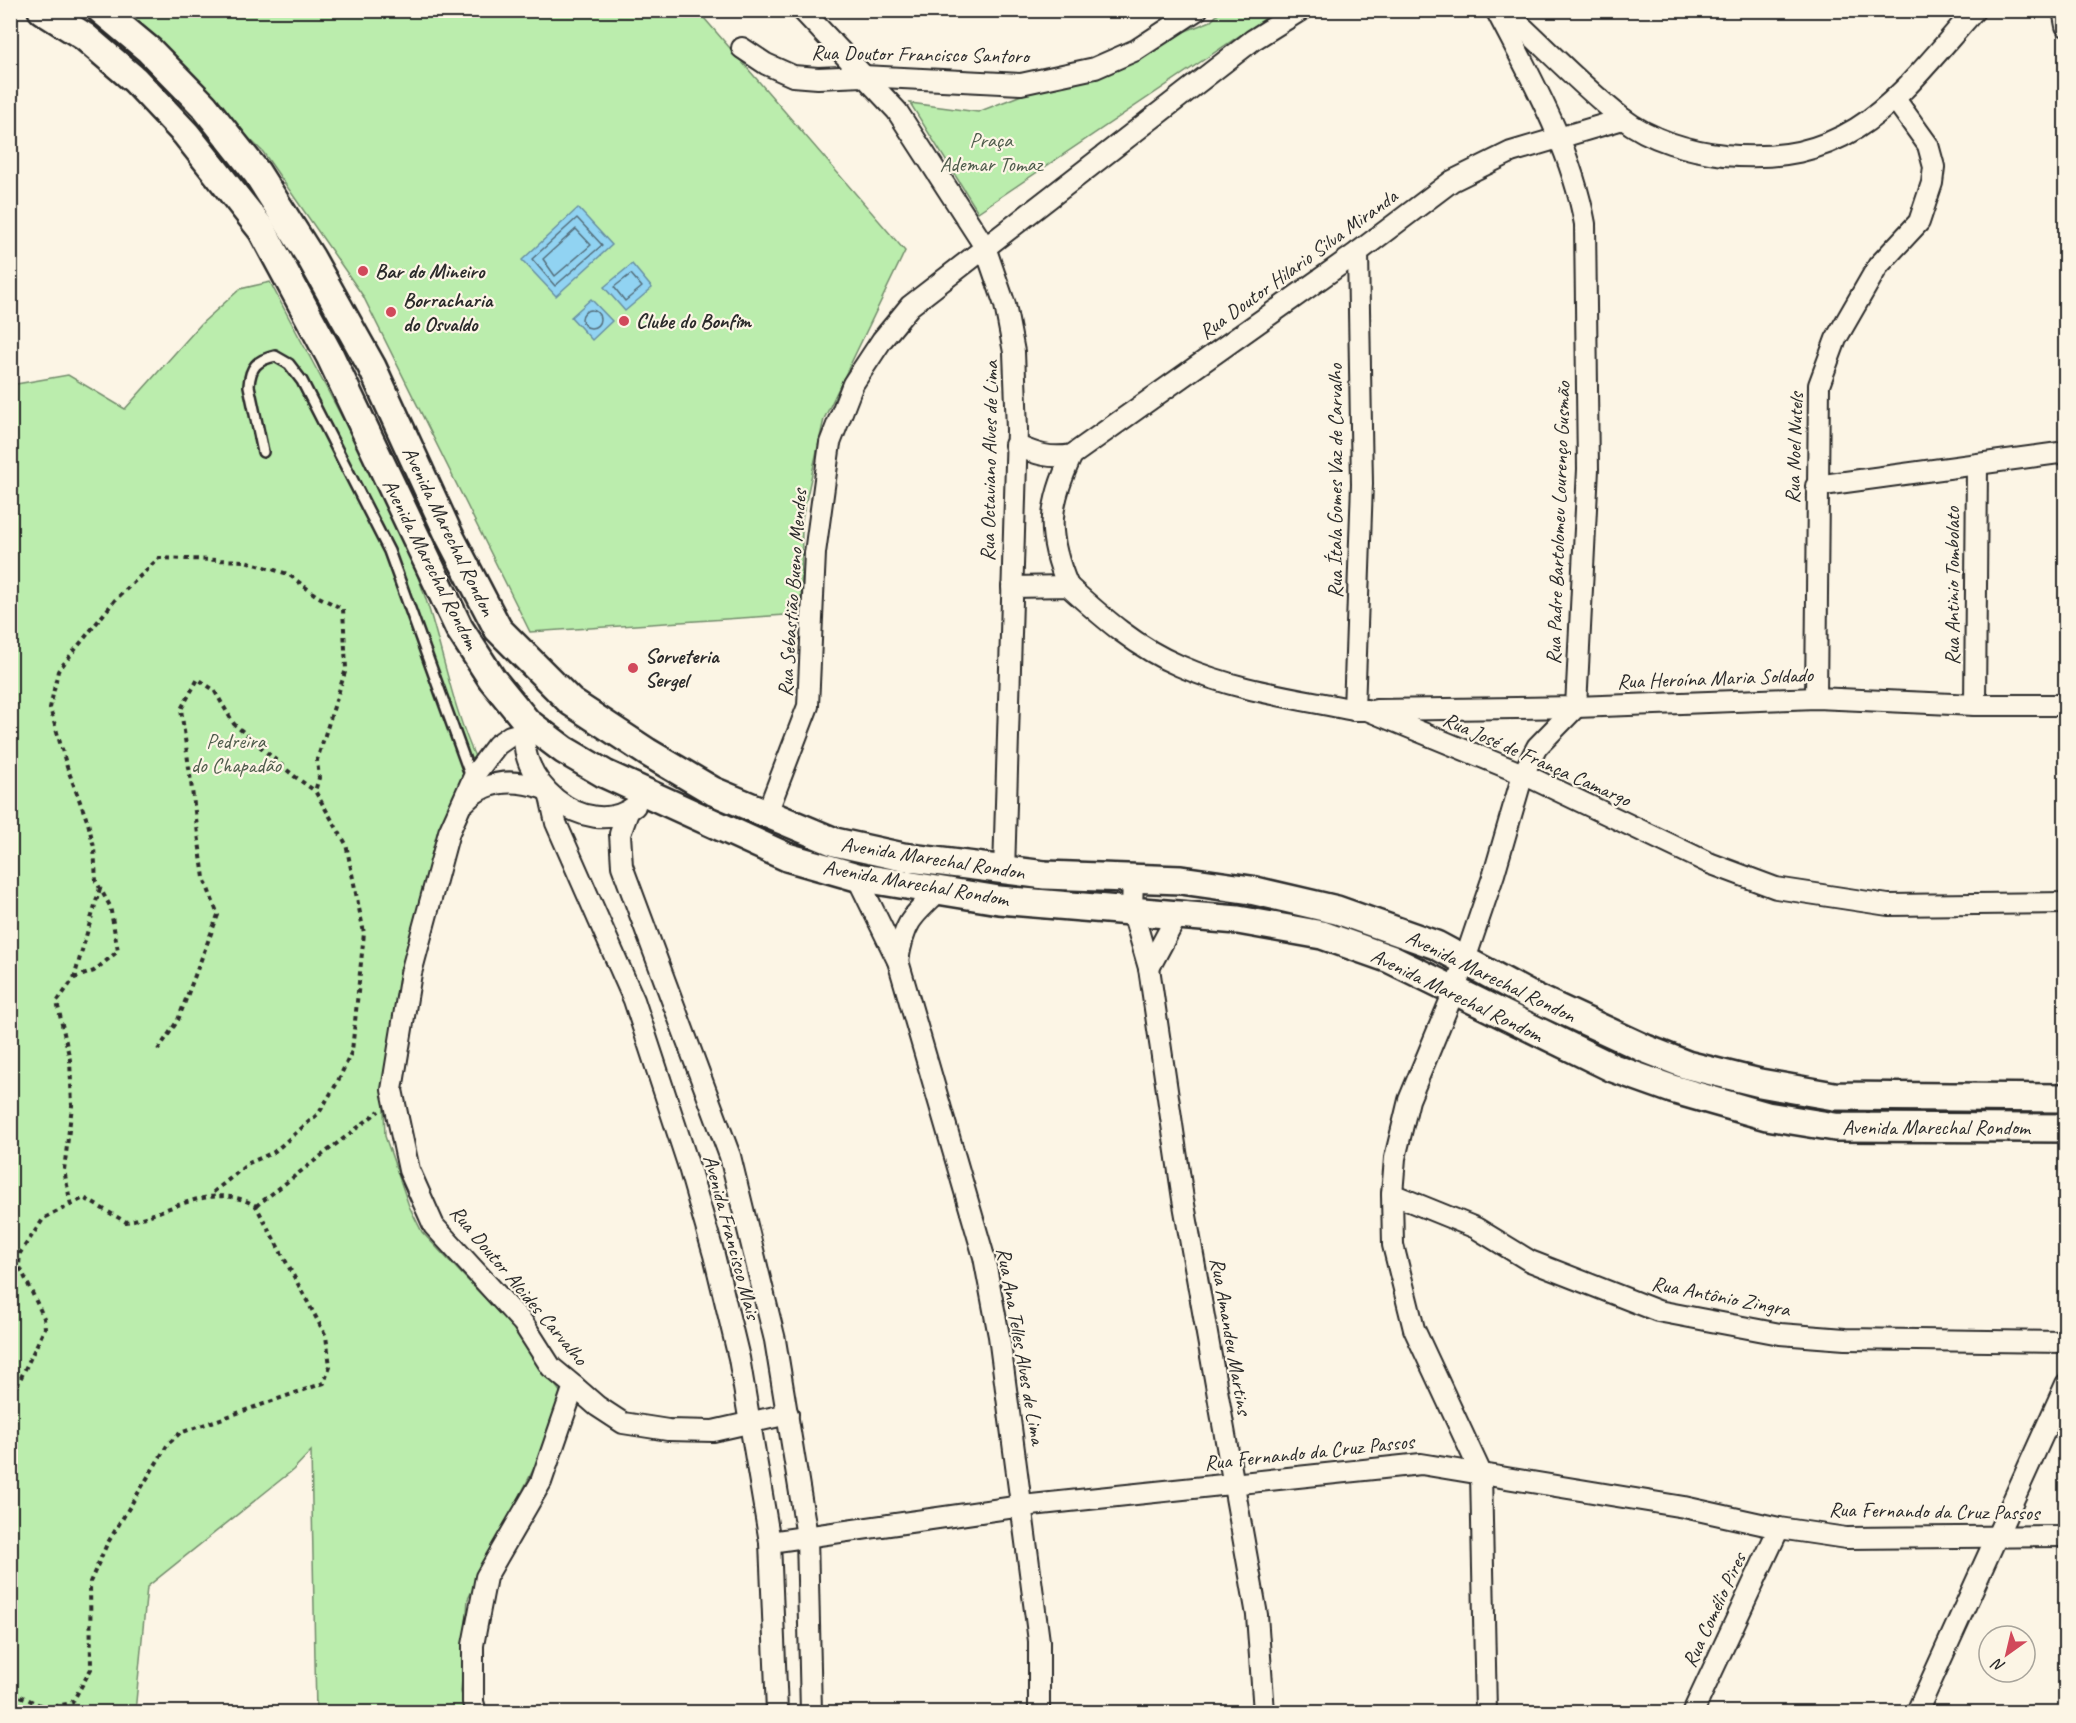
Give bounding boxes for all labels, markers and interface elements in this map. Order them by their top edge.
street label: Rua Doutor Francisco Santoro [811,39,1031,69]
park label: Praça Ademar Tomaz [940,127,1045,177]
street label: Rua Doutor Hilario Silva Miranda [1194,182,1404,345]
place label: Bar do Mineiro [375,258,486,284]
marker: Bar do Mineiro [356,264,370,278]
place label: Borracharia do Osvaldo [403,287,494,337]
marker: Borracharia do Osvaldo [384,305,398,319]
place label: Clube do Bonfim [636,308,752,334]
marker: Clube do Bonfim [617,314,631,328]
street label: Rua Octaviano Alves de Lima [974,359,1004,562]
street label: Rua Ítala Gomes Vaz de Carvalho [1322,362,1348,598]
street label: Rua Padre Bartolomeu Lourenço Gusmão [1540,379,1576,665]
street label: Rua Noel Nutels [1779,390,1809,504]
street label: Avenida Marechal Rondon [397,442,502,621]
street label: Avenida Marechal Rondom [377,474,486,656]
street label: Rua Sebastião Bueno Mendes [772,487,812,698]
street label: Rua Antinio Tombolato [1939,505,1965,665]
place label: Sorveteria Sergel [645,643,720,693]
marker: Sorveteria Sergel [626,661,640,675]
street label: Rua Heroína Maria Soldado [1617,662,1815,694]
street label: Rua José de França Camargo [1439,706,1636,813]
park label: Pedreira do Chapadão [191,728,283,778]
street label: Avenida Marechal Rondon [839,831,1027,885]
street label: Avenida Marechal Rondom [821,854,1013,912]
street label: Avenida Marechal Rondon [1402,924,1581,1029]
street label: Avenida Marechal Rondom [1367,942,1549,1049]
street label: Avenida Marechal Rondom [1842,1114,2032,1140]
street label: Avenida Francisco Mais [698,1152,767,1324]
street label: Rua Doutor Alcides Carvalho [444,1200,595,1372]
street label: Rua Ana Telles Alves de Lima [991,1245,1052,1449]
street label: Rua Amandeu Martins [1204,1255,1258,1418]
street label: Rua Antônio Zingra [1650,1270,1794,1322]
street label: Rua Fernando da Cruz Passos [1203,1428,1417,1476]
street label: Rua Fernando da Cruz Passos [1829,1496,2041,1526]
street label: Rua Comélio Pires [1676,1547,1753,1671]
north arrow [1977,1624,2037,1684]
text: N [1987,1653,2009,1677]

